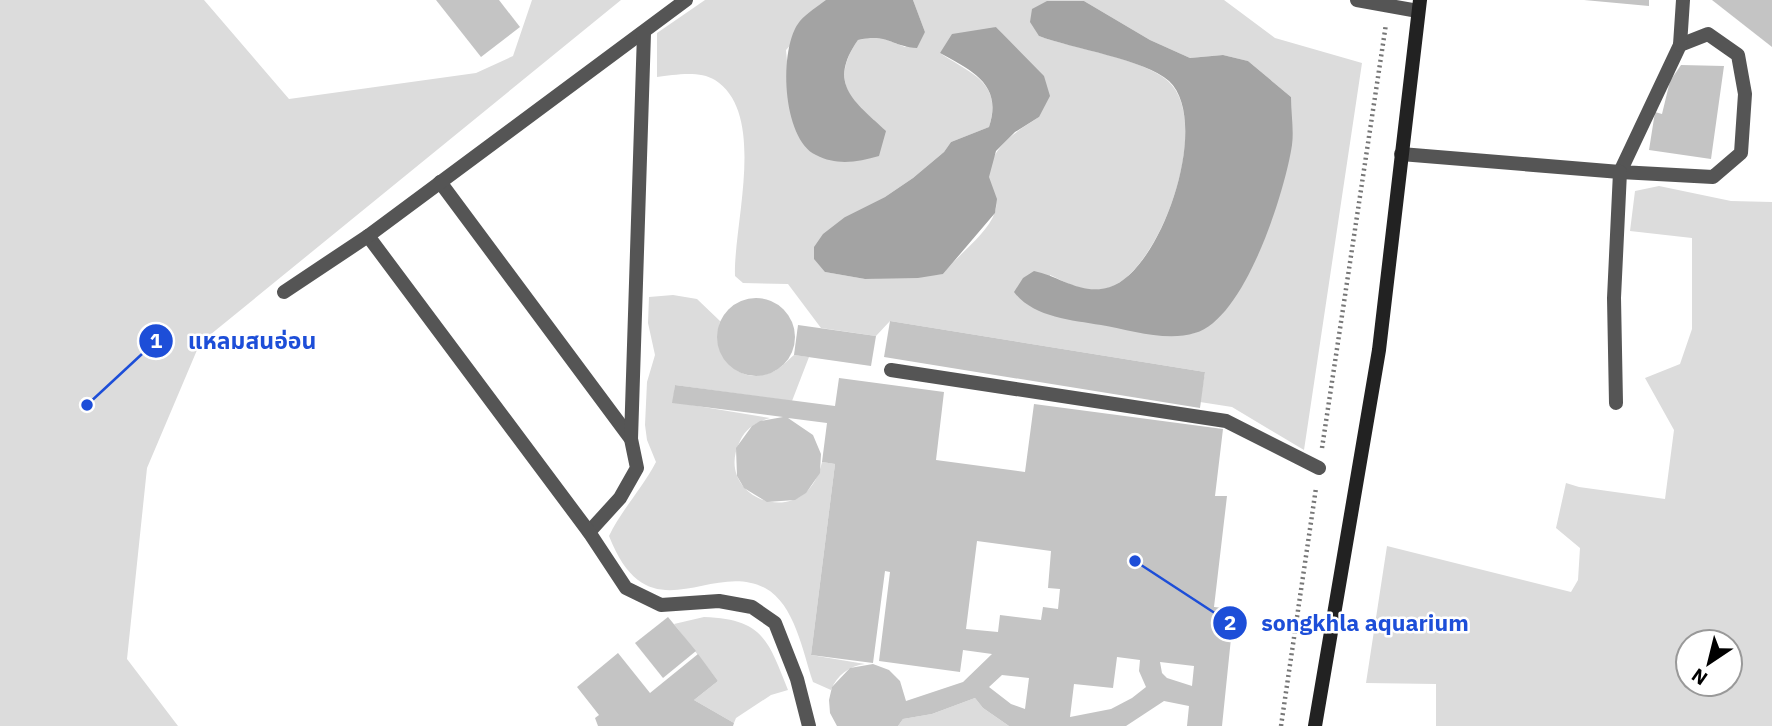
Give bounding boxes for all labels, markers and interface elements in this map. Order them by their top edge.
callout: แหลมสนอ่อน [139,319,330,363]
text: แหลมสนอ่อน [188,325,316,355]
text: 1 [150,326,163,354]
callout: songkhla aquarium [1213,601,1483,645]
text: songkhla aquarium [1261,607,1469,637]
text: 2 [1224,608,1236,636]
north arrow [1674,628,1744,698]
text: N [1687,663,1712,691]

